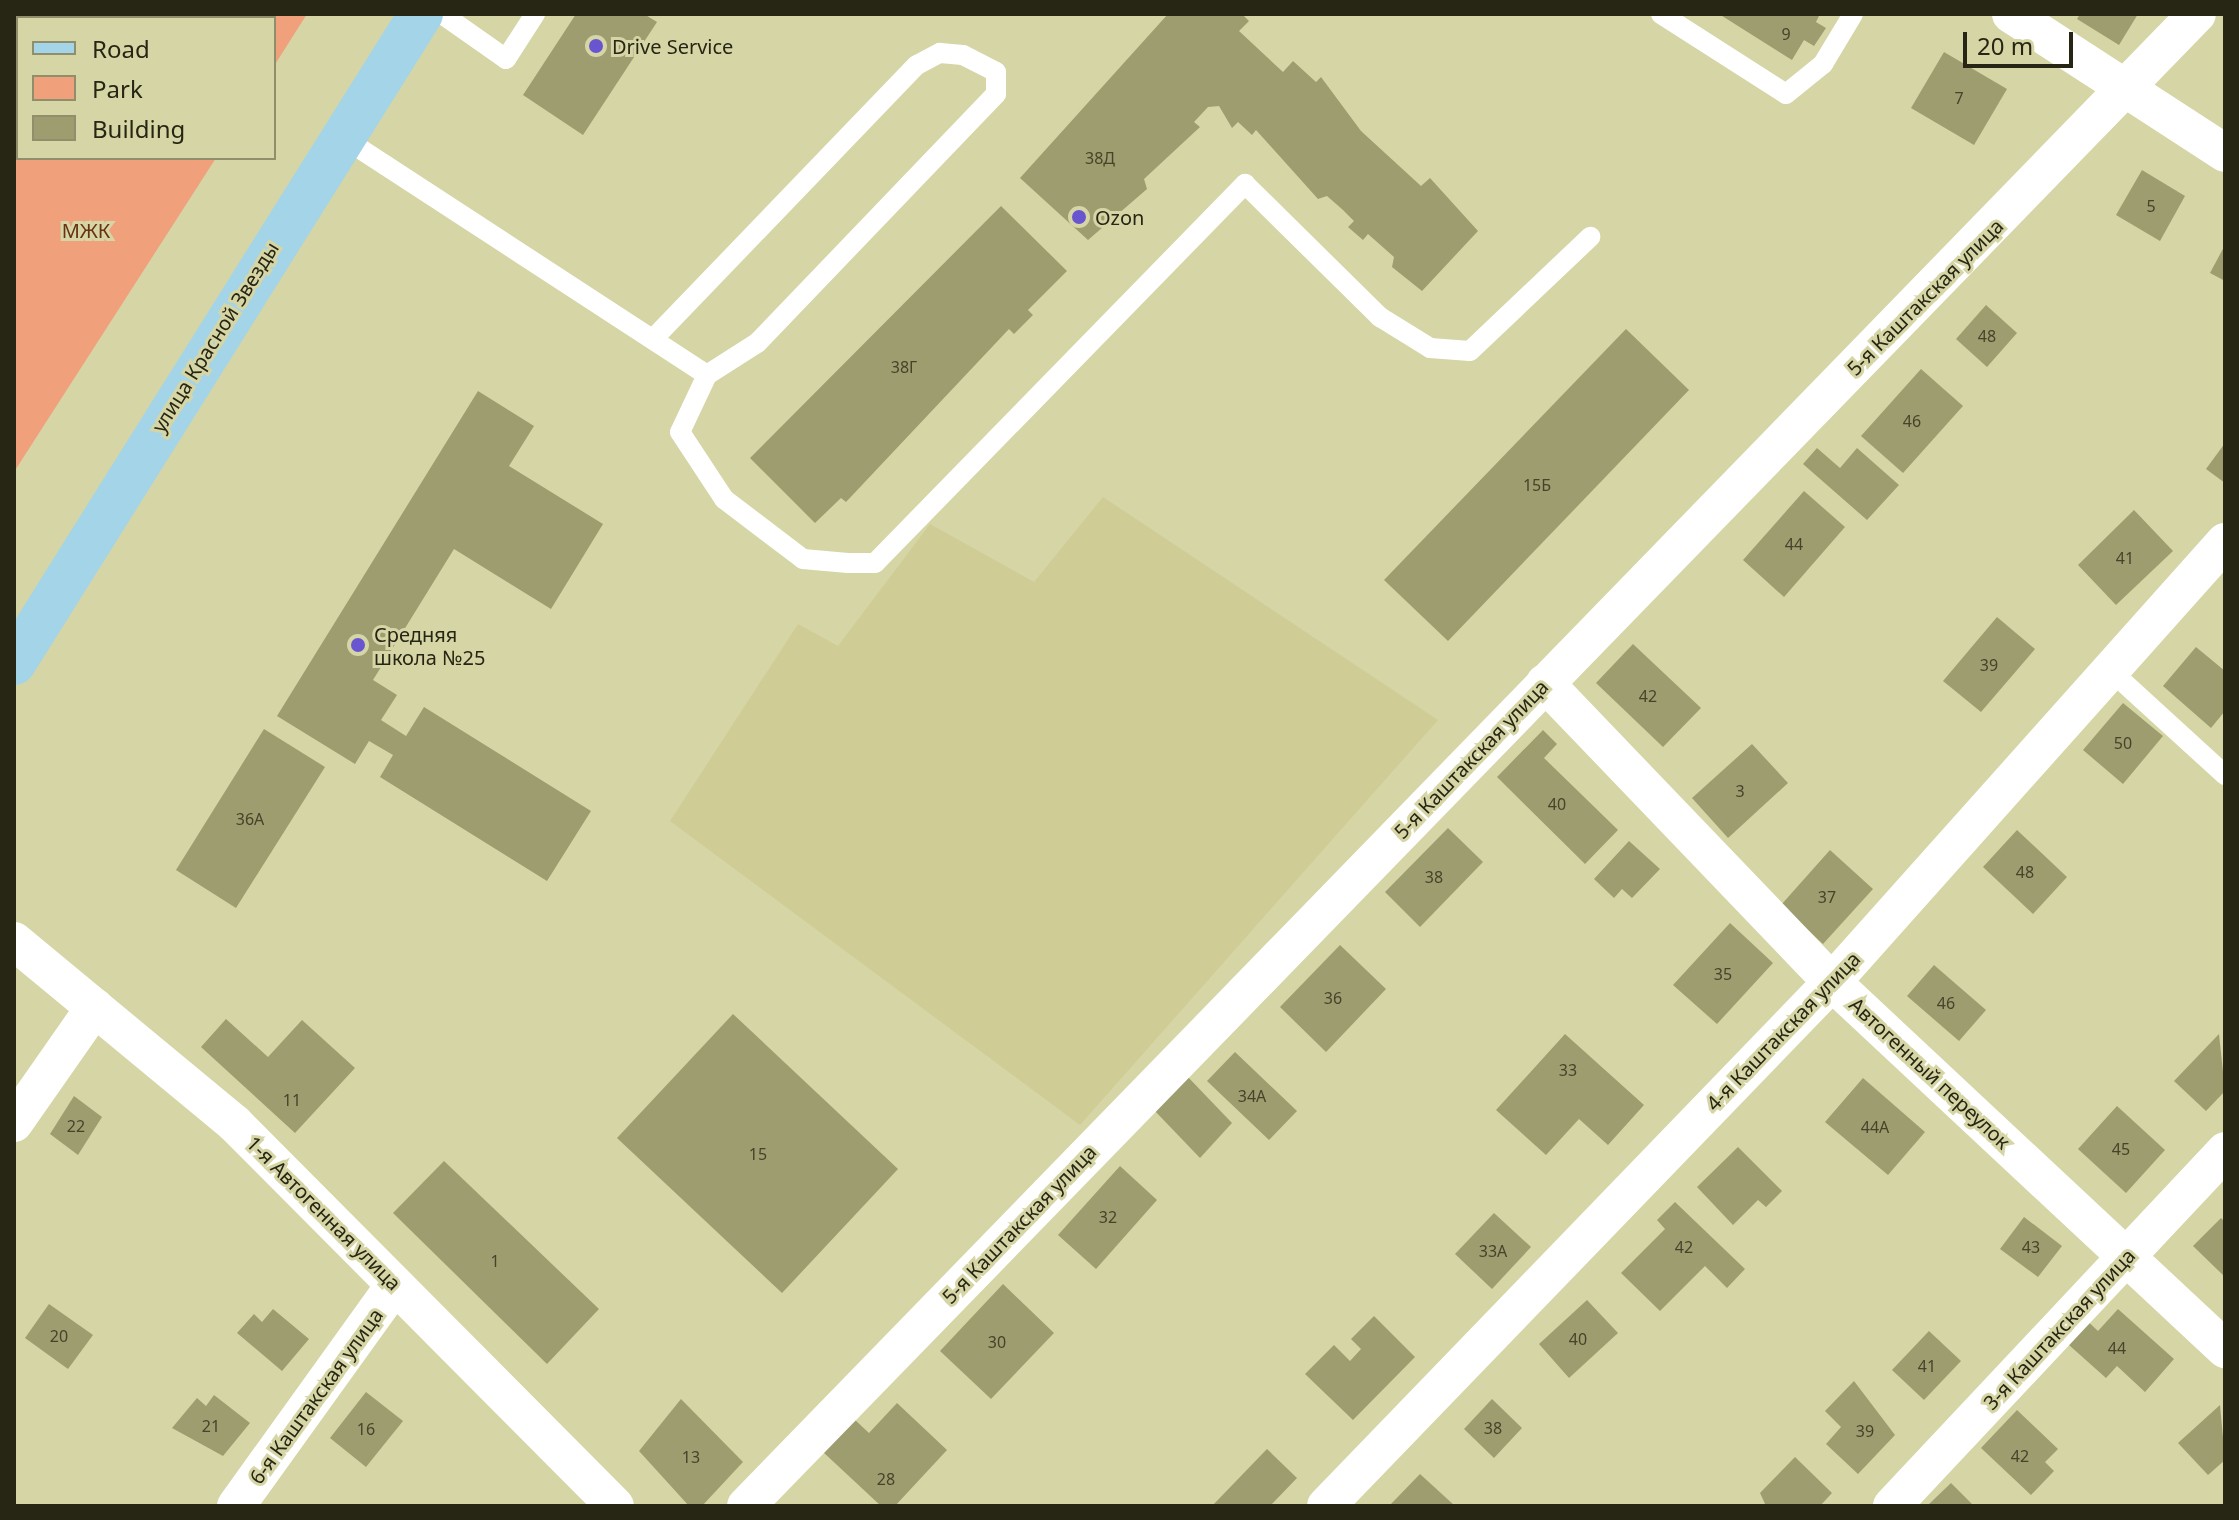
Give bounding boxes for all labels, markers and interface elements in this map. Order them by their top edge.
legend [16,16,276,160]
scale bar [1967,16,2077,66]
house number: 9 [1781,24,1791,44]
text: 20 m [1977,29,2033,62]
text: Road [92,32,150,65]
place label: Drive Service [612,34,733,58]
marker: Drive Service [587,37,605,55]
text: Park [92,72,143,105]
house number: 7 [1954,88,1964,108]
text: Building [92,112,185,145]
house number: 38Д [1085,148,1115,168]
house number: 5 [2146,196,2156,216]
place label: Ozon [1095,205,1144,229]
marker: Ozon [1070,208,1088,226]
street label: 5-я Каштакская улица [1842,214,2008,380]
park label: МЖК [62,218,110,242]
street label: улица Красной Звезды [146,237,284,437]
house number: 48 [1978,326,1996,346]
house number: 38Г [891,357,917,377]
house number: 46 [1903,411,1921,431]
house number: 15Б [1523,475,1551,495]
house number: 44 [1785,534,1803,554]
house number: 41 [2116,548,2134,568]
place label: Средняя школа №25 [374,622,485,669]
marker: Средняя школа №25 [349,636,367,654]
house number: 39 [1980,655,1998,675]
street label: 5-я Каштакская улица [1389,675,1553,843]
house number: 42 [1639,686,1657,706]
house number: 50 [2114,733,2132,753]
house number: 3 [1735,781,1745,801]
house number: 40 [1548,794,1566,814]
house number: 36А [236,809,264,829]
house number: 48 [2016,862,2034,882]
house number: 38 [1425,867,1443,887]
house number: 37 [1818,887,1836,907]
street label: 4-я Каштакская улица [1701,947,1865,1115]
house number: 35 [1714,964,1732,984]
house number: 36 [1324,988,1342,1008]
street label: Автогенный переулок [1845,992,2015,1154]
house number: 46 [1937,993,1955,1013]
house number: 33 [1559,1060,1577,1080]
house number: 34А [1238,1086,1266,1106]
house number: 11 [283,1090,301,1110]
house number: 22 [67,1116,85,1136]
house number: 44А [1861,1117,1889,1137]
street label: 1-я Автогенная улица [242,1131,406,1295]
house number: 45 [2112,1139,2130,1159]
street label: 5-я Каштакская улица [937,1140,1101,1308]
house number: 15 [749,1144,767,1164]
house number: 32 [1099,1207,1117,1227]
house number: 42 [1675,1237,1693,1257]
house number: 43 [2022,1237,2040,1257]
house number: 33А [1479,1241,1507,1261]
street label: 3-я Каштакская улица [1978,1244,2140,1414]
house number: 1 [490,1251,500,1271]
street label: 6-я Каштакская улица [244,1304,388,1488]
house number: 20 [50,1326,68,1346]
house number: 40 [1569,1329,1587,1349]
house number: 30 [988,1332,1006,1352]
house number: 44 [2108,1338,2126,1358]
house number: 41 [1918,1356,1936,1376]
house number: 21 [202,1416,220,1436]
house number: 38 [1484,1418,1502,1438]
house number: 16 [357,1419,375,1439]
house number: 39 [1856,1421,1874,1441]
house number: 42 [2011,1446,2029,1466]
house number: 13 [682,1447,700,1467]
house number: 28 [877,1469,895,1489]

